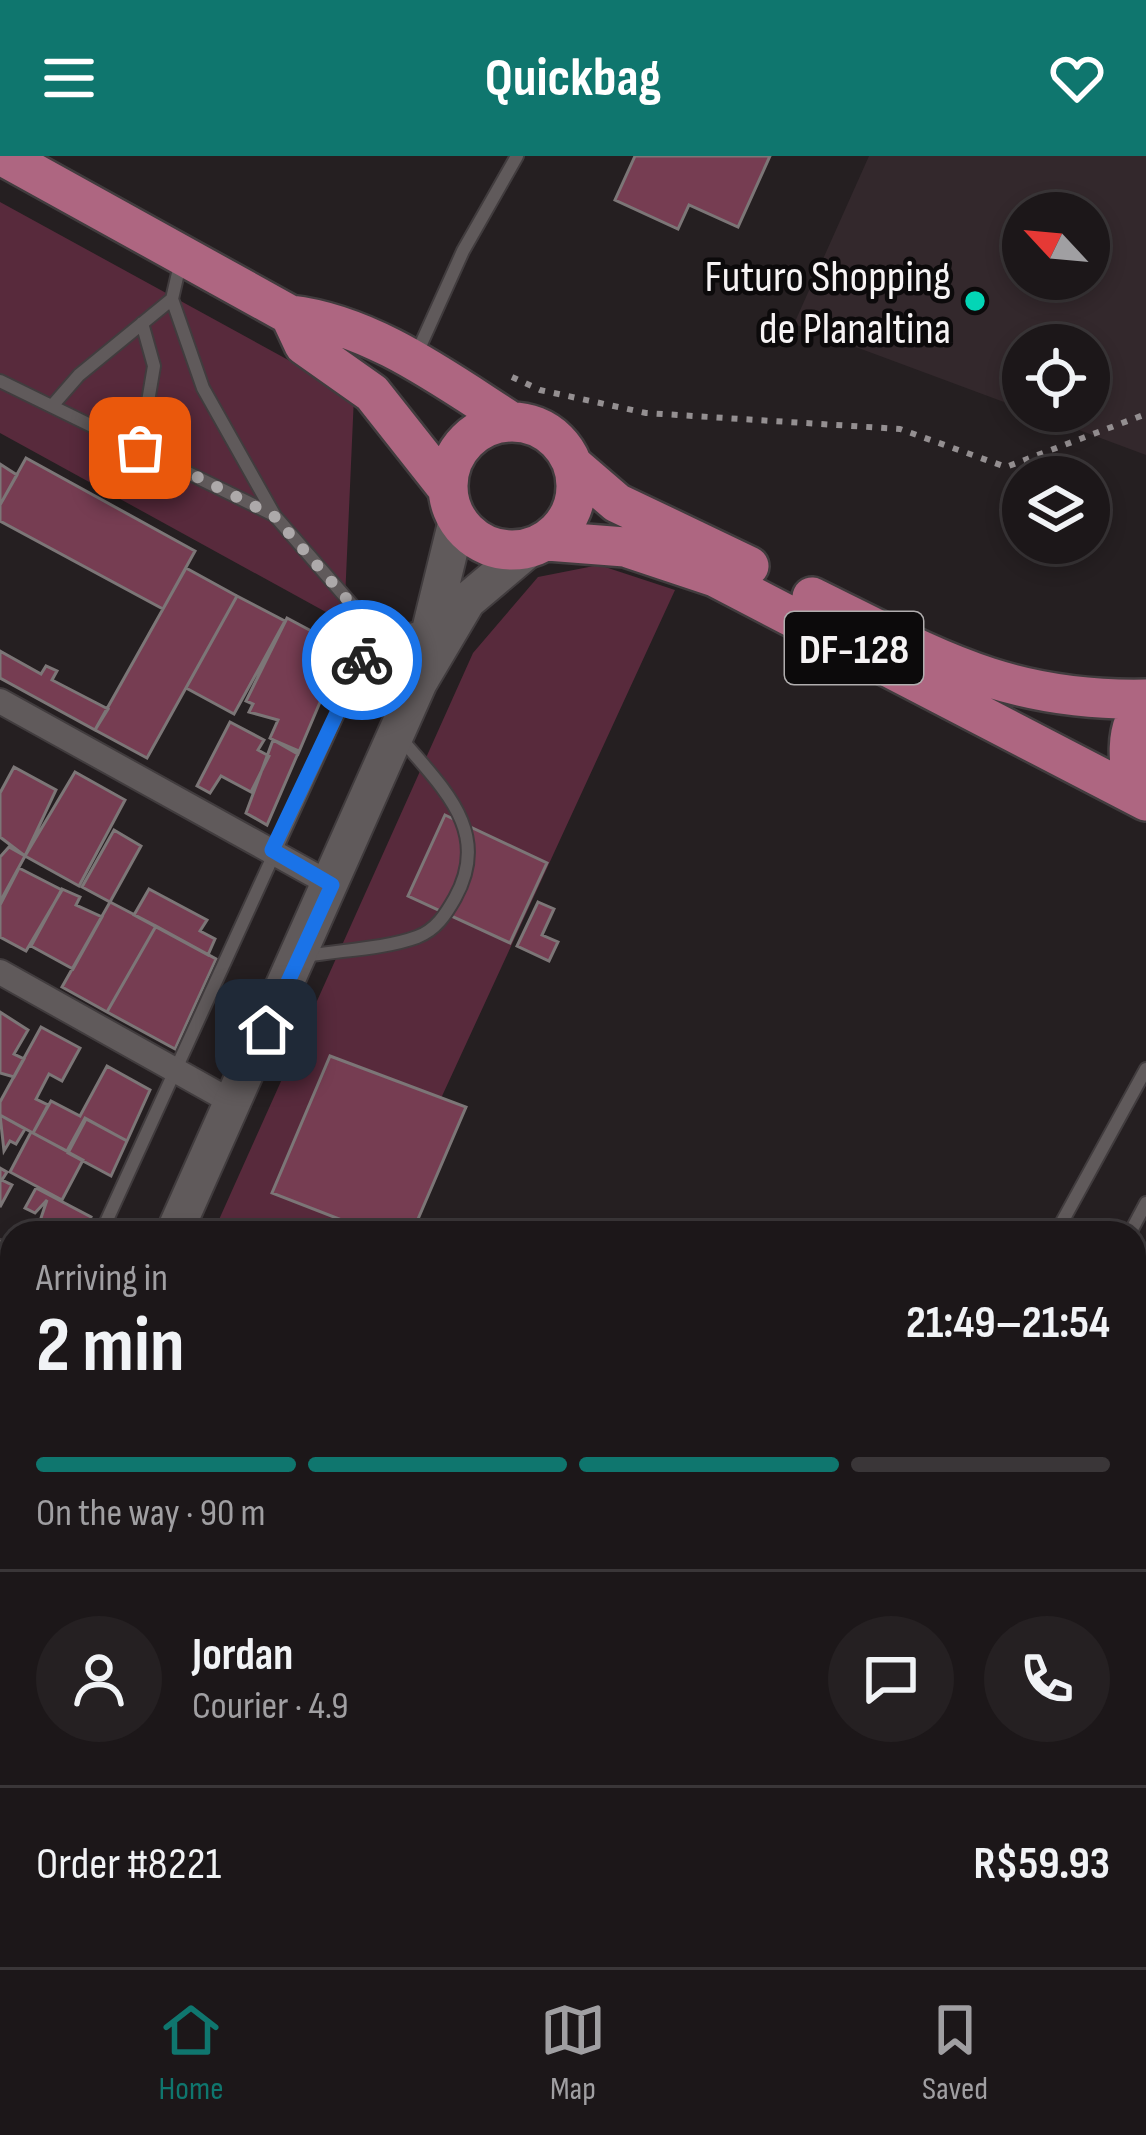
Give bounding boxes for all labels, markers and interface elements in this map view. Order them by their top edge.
icon: menu [36,45,102,111]
icon: heart [1044,45,1110,111]
text: Quickbag [485,46,661,111]
north arrow [1002,192,1110,300]
map controls [1002,192,1110,564]
place label: Futuro Shopping de Planaltina [705,250,951,357]
marker: Futuro Shopping de Planaltina [962,288,988,314]
button: locate [1002,324,1110,432]
pin [89,397,191,499]
icon: bag [107,415,173,481]
button: layers [1002,456,1110,564]
courier [302,600,422,720]
road number: DF-128 [785,612,923,684]
icon: bike [329,627,395,693]
pin [215,979,317,1081]
icon: home [233,997,299,1063]
text: Arriving in [36,1255,168,1302]
text: 21:49–21:54 [906,1296,1110,1351]
text: 2 min [36,1300,185,1393]
text: On the way · 90 m [36,1490,266,1537]
button: person [36,1616,162,1742]
button: chat [828,1616,954,1742]
button: phone [984,1616,1110,1742]
text: Jordan [192,1628,293,1683]
text: Courier · 4.9 [192,1683,349,1730]
text: Order #8221 [36,1837,221,1892]
text: R$59.93 [973,1837,1110,1892]
tab: Home [158,1997,224,2109]
tab: Map [540,1997,606,2109]
tab: Saved [922,1997,988,2109]

